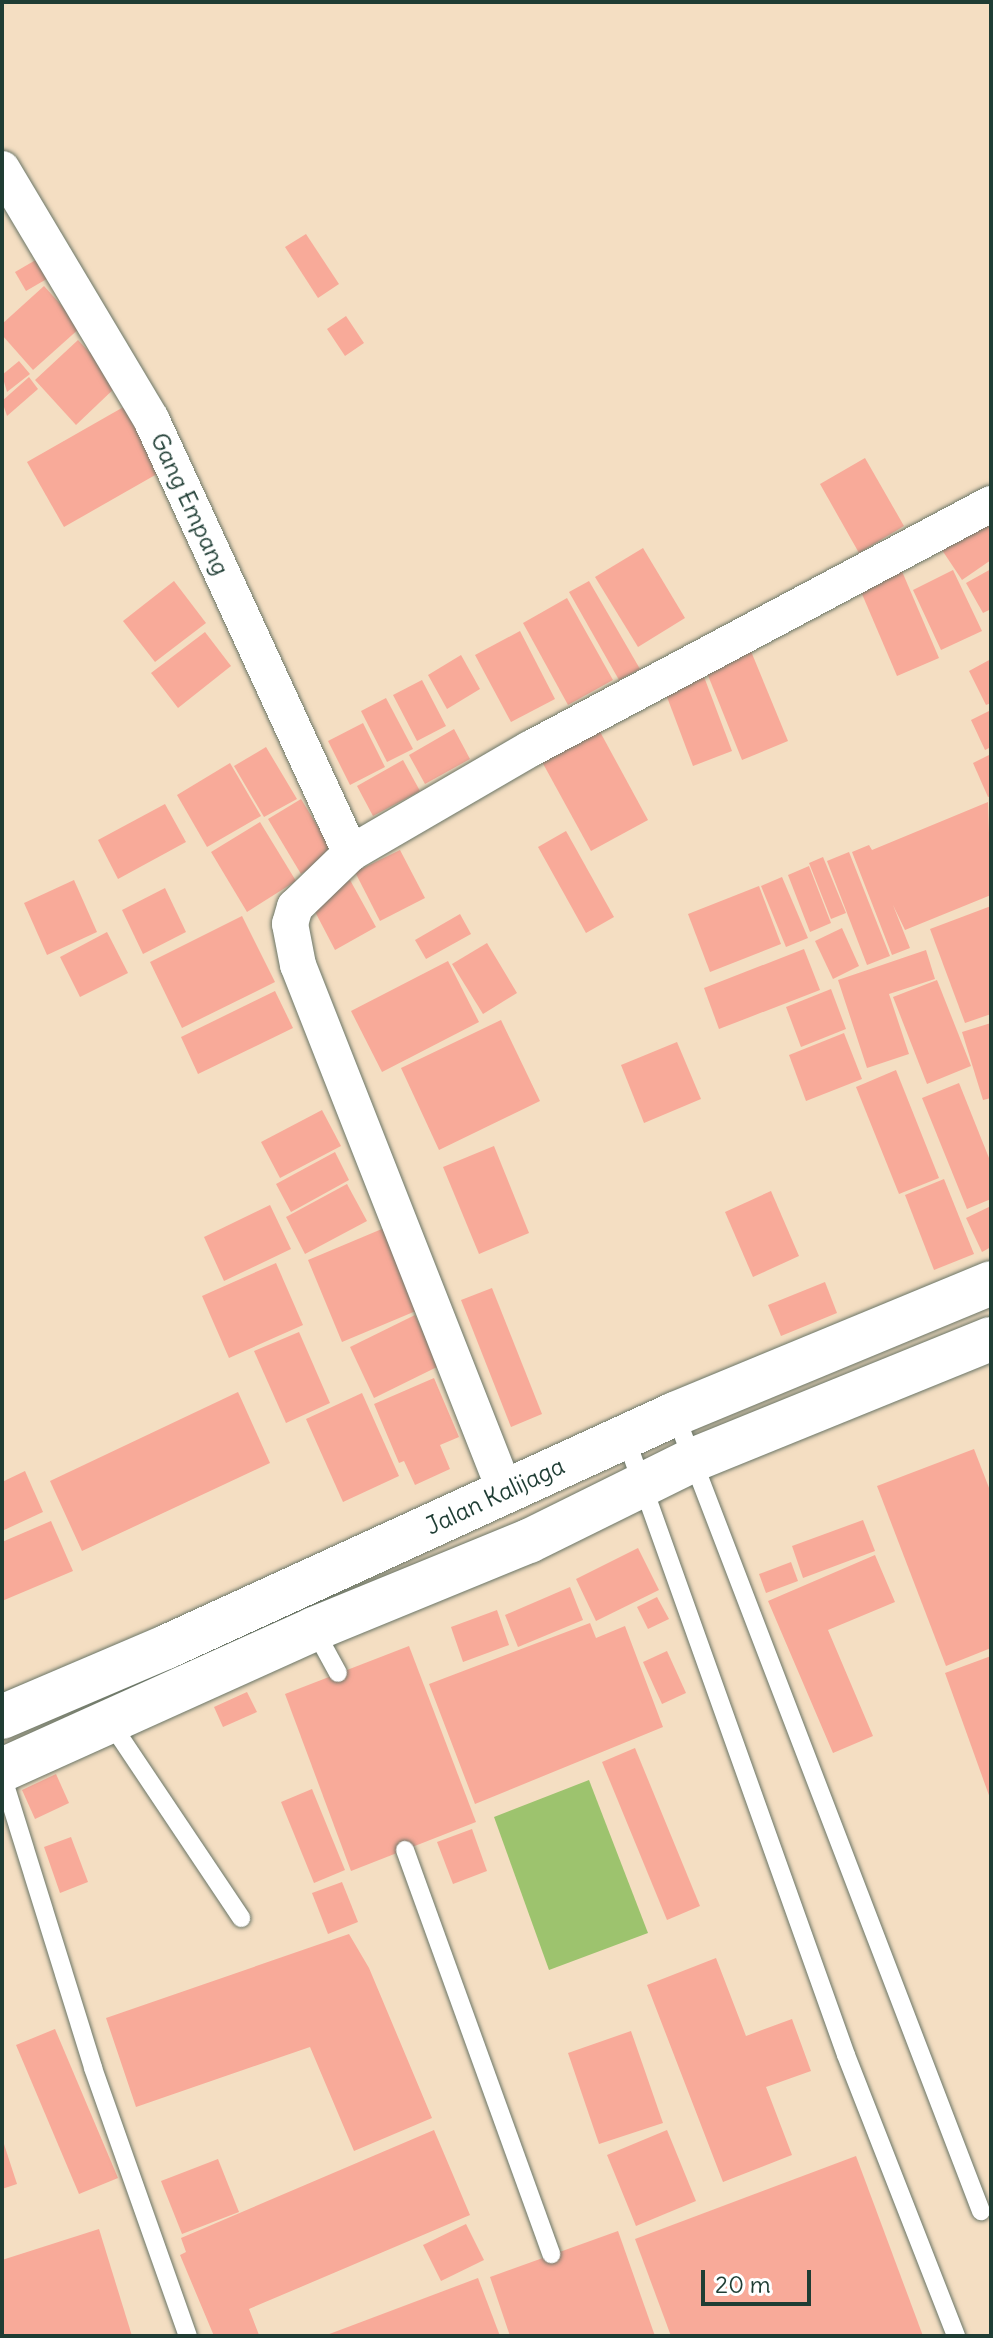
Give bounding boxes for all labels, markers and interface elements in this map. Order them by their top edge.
street label: Gang Empang [144,428,236,580]
street label: Jalan Kalijaga [421,1451,569,1541]
scale bar [705,2254,815,2304]
text: 20 m [715,2269,771,2299]

